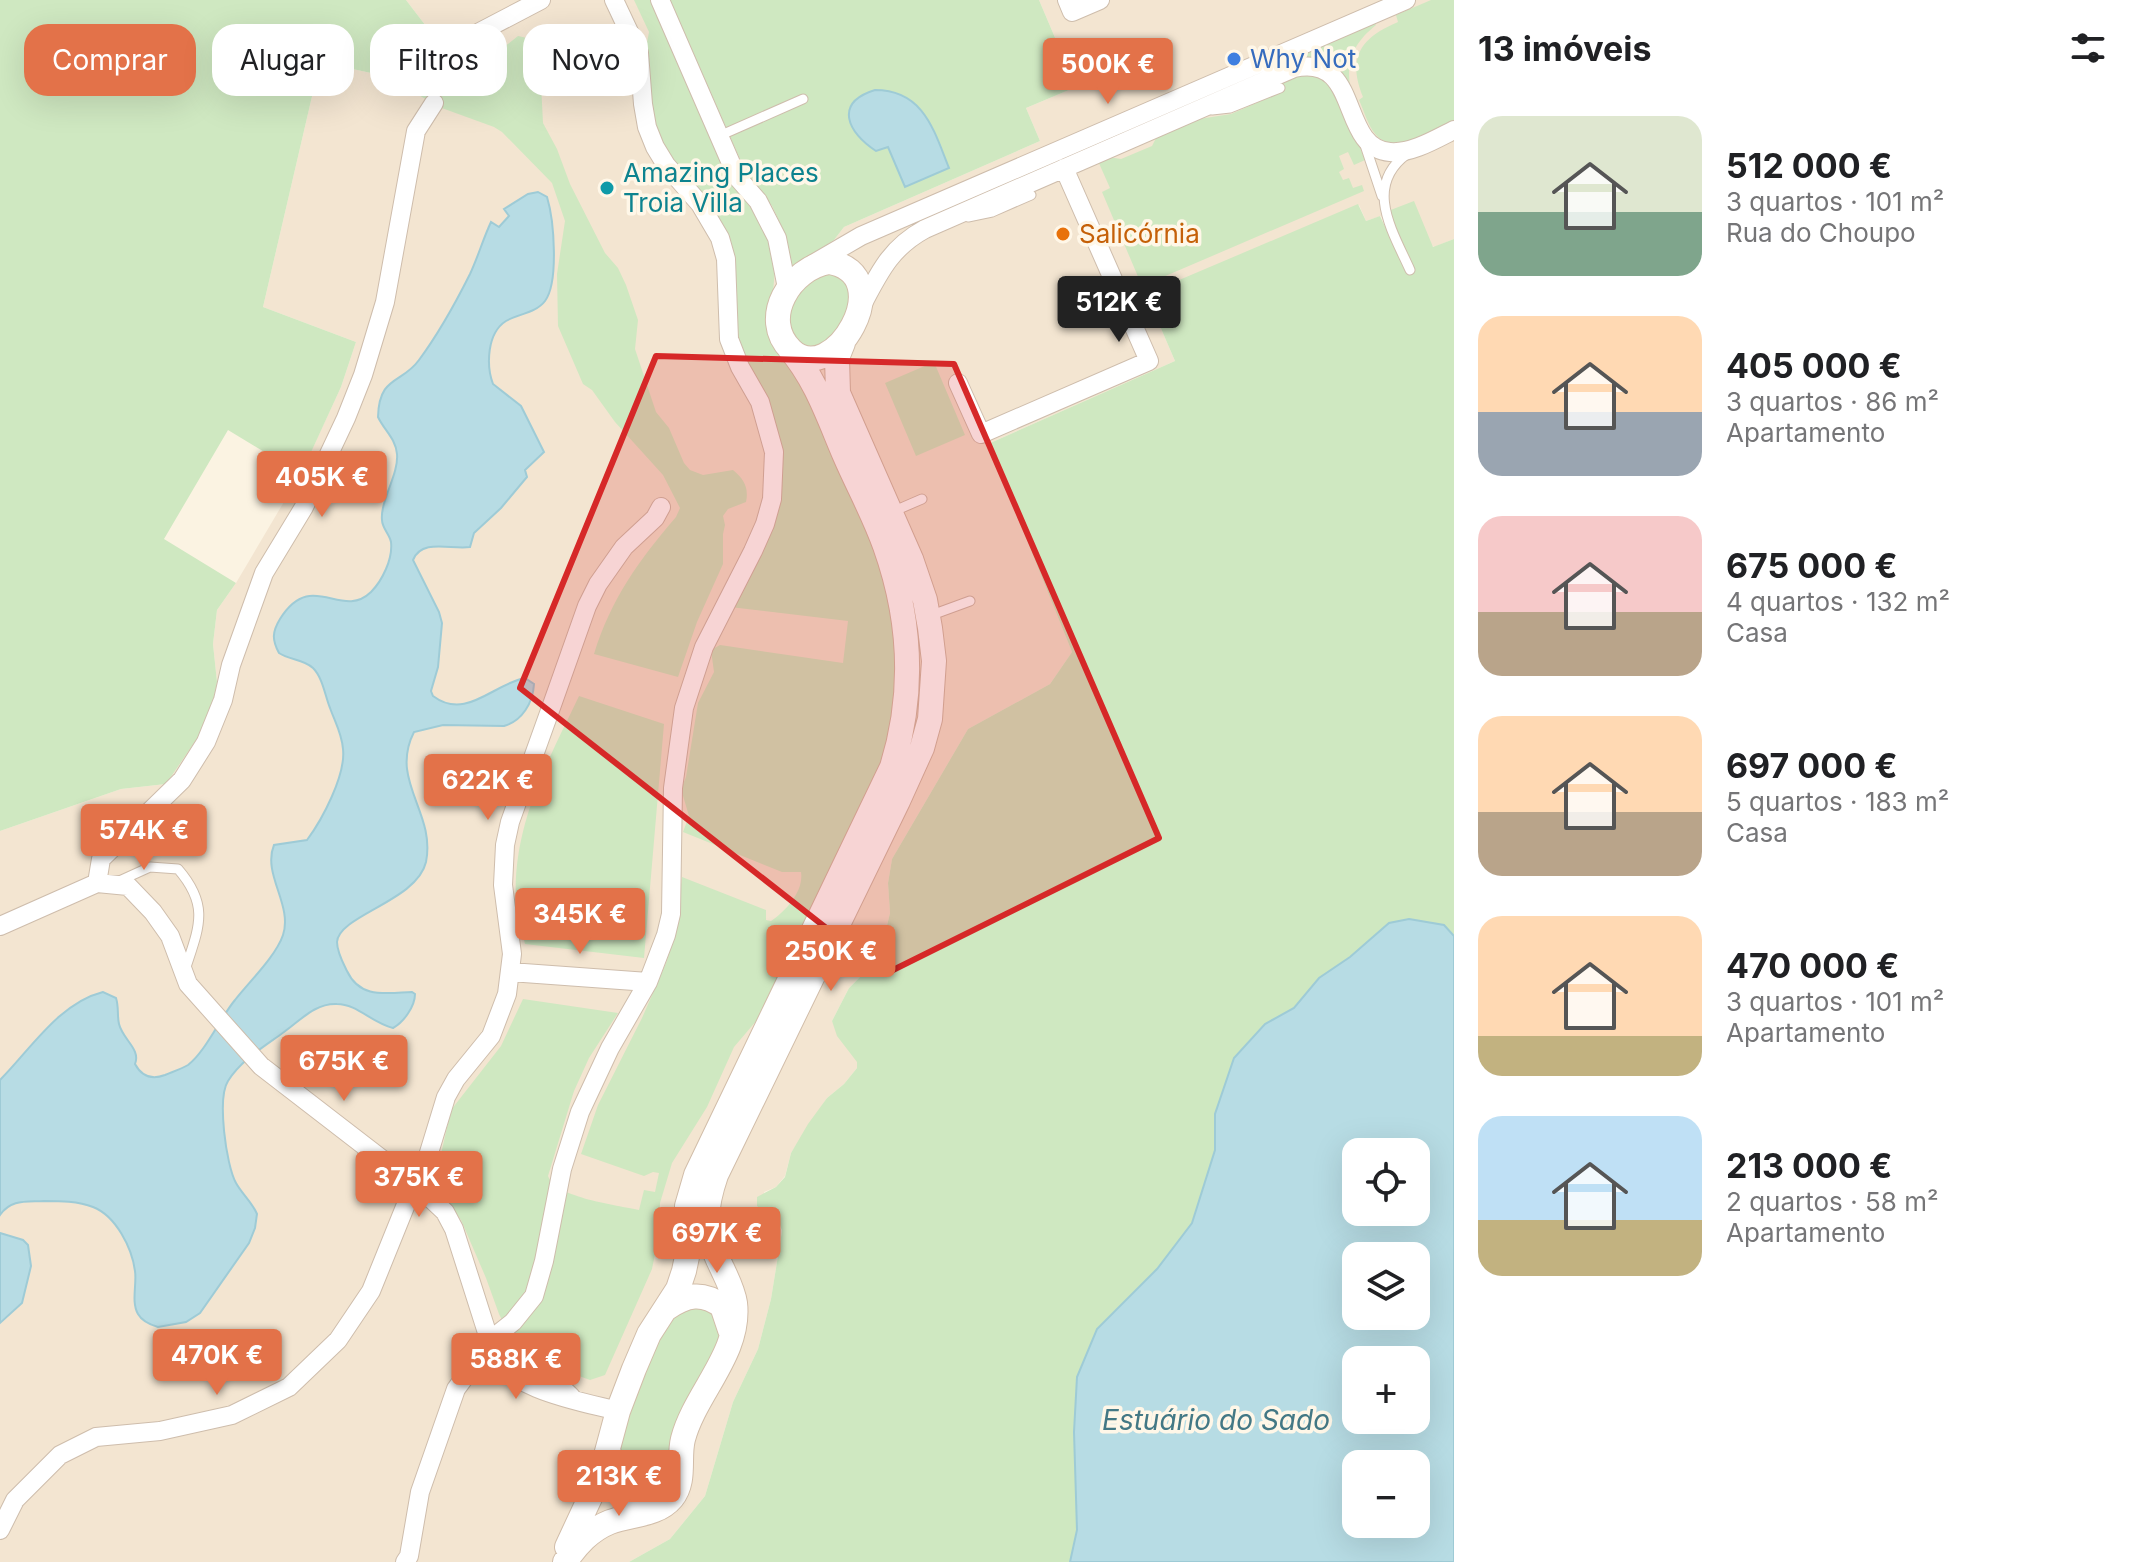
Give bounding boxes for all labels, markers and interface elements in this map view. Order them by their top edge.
chip: Comprar [24,24,196,96]
chip: Alugar [212,24,354,96]
chip: Filtros [370,24,507,96]
chip: Novo [523,24,648,96]
icon: filters [2066,26,2110,70]
text: 13 imóveis [1478,28,1651,69]
pin: 500K € [1043,38,1173,106]
place label: Why Not [1250,43,1356,74]
text: 500K € [1061,48,1155,79]
marker: Why Not [1225,50,1243,68]
text: 512 000 € [1726,145,1892,186]
icon: home [1542,148,1638,244]
place label: Amazing Places Troia Villa [623,157,819,218]
marker: Amazing Places Troia Villa [598,179,616,197]
text: 3 quartos · 101 m² [1726,186,1944,217]
text: Rua do Choupo [1726,217,1916,248]
place label: Salicórnia [1079,218,1200,249]
marker: Salicórnia [1054,225,1072,243]
pin: 512K € [1054,276,1184,344]
text: 512K € [1076,286,1162,317]
text: 405 000 € [1726,345,1902,386]
icon: home [1542,348,1638,444]
text: 3 quartos · 86 m² [1726,386,1939,417]
text: Apartamento [1726,417,1885,448]
pin: 405K € [257,451,387,519]
text: 405K € [275,461,369,492]
text: 675 000 € [1726,545,1897,586]
icon: home [1542,548,1638,644]
text: 4 quartos · 132 m² [1726,586,1950,617]
text: Casa [1726,617,1788,648]
text: 697 000 € [1726,745,1897,786]
icon: home [1542,748,1638,844]
pin: 622K € [423,754,553,822]
text: 622K € [442,764,534,795]
text: 5 quartos · 183 m² [1726,786,1949,817]
pin: 574K € [79,804,209,872]
text: 574K € [99,814,189,845]
text: Casa [1726,817,1788,848]
pin: 345K € [515,888,645,956]
text: 345K € [533,898,627,929]
pin: 250K € [766,925,896,993]
text: 250K € [784,935,878,966]
text: 470 000 € [1726,945,1899,986]
icon: home [1542,948,1638,1044]
text: 3 quartos · 101 m² [1726,986,1944,1017]
text: Apartamento [1726,1017,1885,1048]
pin: 675K € [279,1035,409,1103]
text: 675K € [298,1045,390,1076]
map controls [1342,1138,1430,1538]
button: locate [1342,1138,1430,1226]
text: 213 000 € [1726,1145,1892,1186]
icon: home [1542,1148,1638,1244]
pin: 375K € [354,1151,484,1219]
text: 375K € [374,1161,464,1192]
text: 2 quartos · 58 m² [1726,1186,1938,1217]
pin: 697K € [652,1207,782,1275]
text: 697K € [671,1217,763,1248]
text: Apartamento [1726,1217,1885,1248]
button: layers [1342,1242,1430,1330]
pin: 470K € [152,1329,282,1397]
pin: 588K € [451,1333,581,1401]
text: 470K € [171,1339,263,1370]
text: 588K € [469,1343,563,1374]
button: + [1342,1346,1430,1434]
water label: Estuário do Sado [1102,1403,1330,1437]
pin: 213K € [554,1450,684,1518]
button: − [1342,1450,1430,1538]
text: 213K € [575,1460,663,1491]

